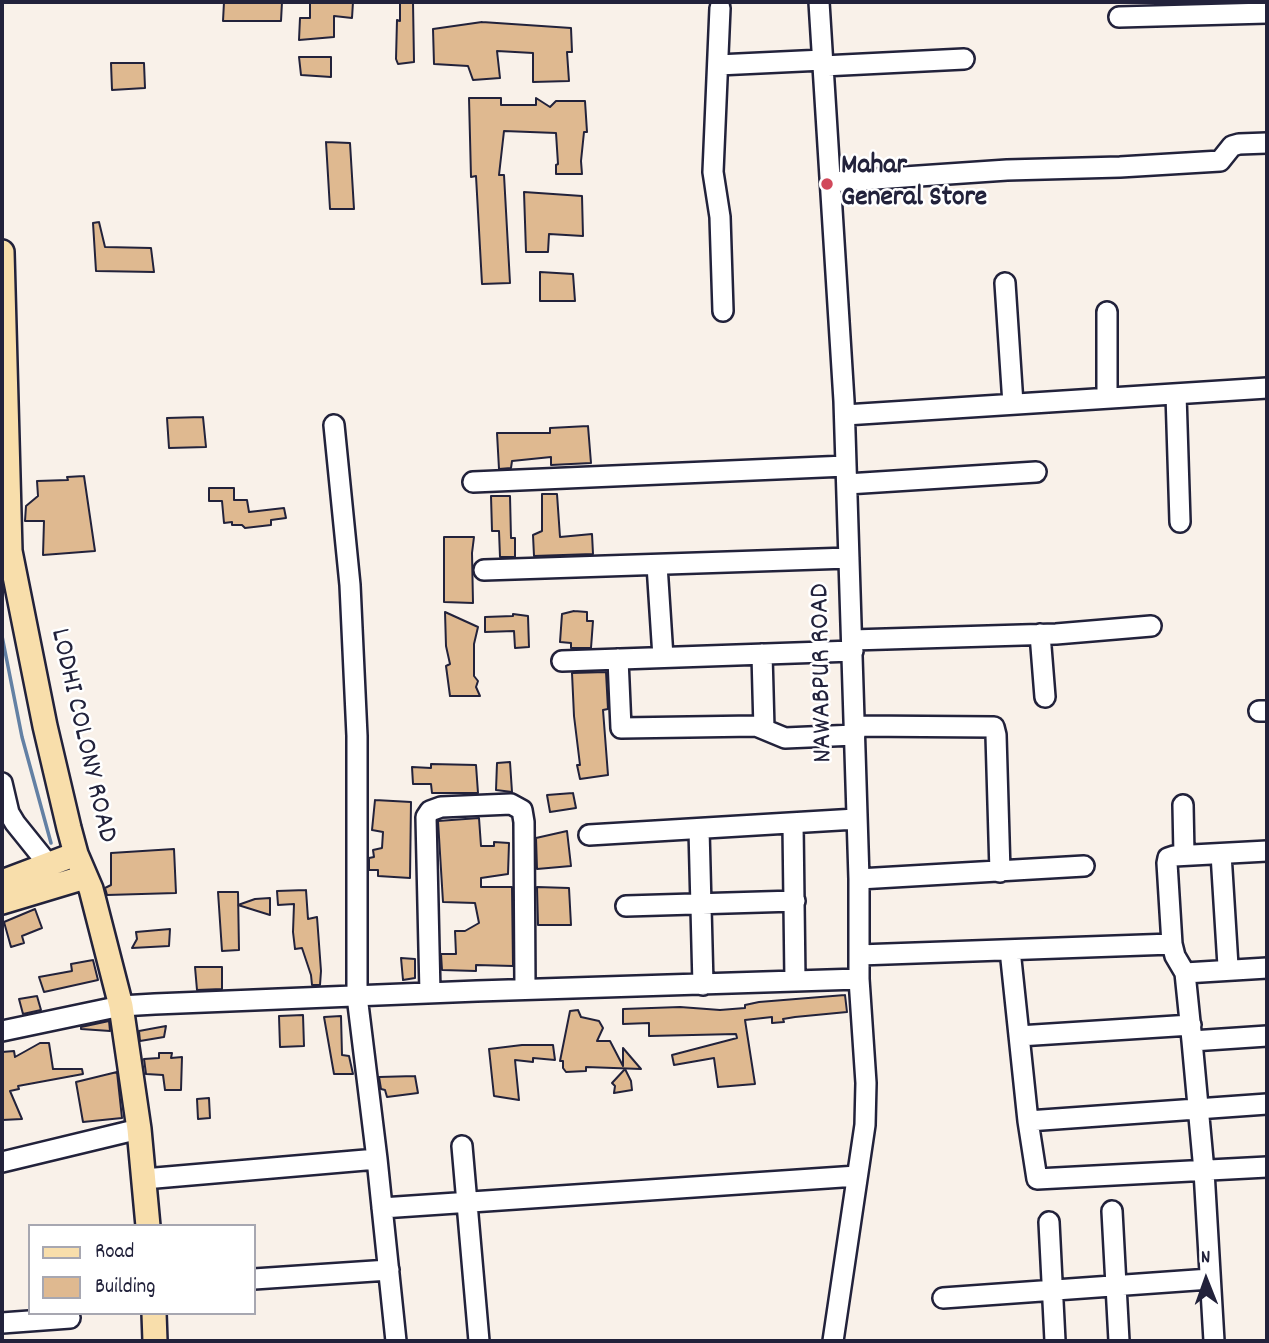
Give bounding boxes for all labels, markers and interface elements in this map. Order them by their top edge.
place label: Mahar General Store [841,151,987,217]
marker: Mahar General Store [819,176,835,192]
street label: NAWABPUR ROAD [806,583,842,763]
street label: LODHI COLONY ROAD [40,626,122,846]
legend [28,1224,256,1315]
text: Road [95,1238,134,1268]
north arrow [1171,1245,1241,1315]
text: N [1201,1245,1211,1272]
text: Building [95,1273,155,1303]

